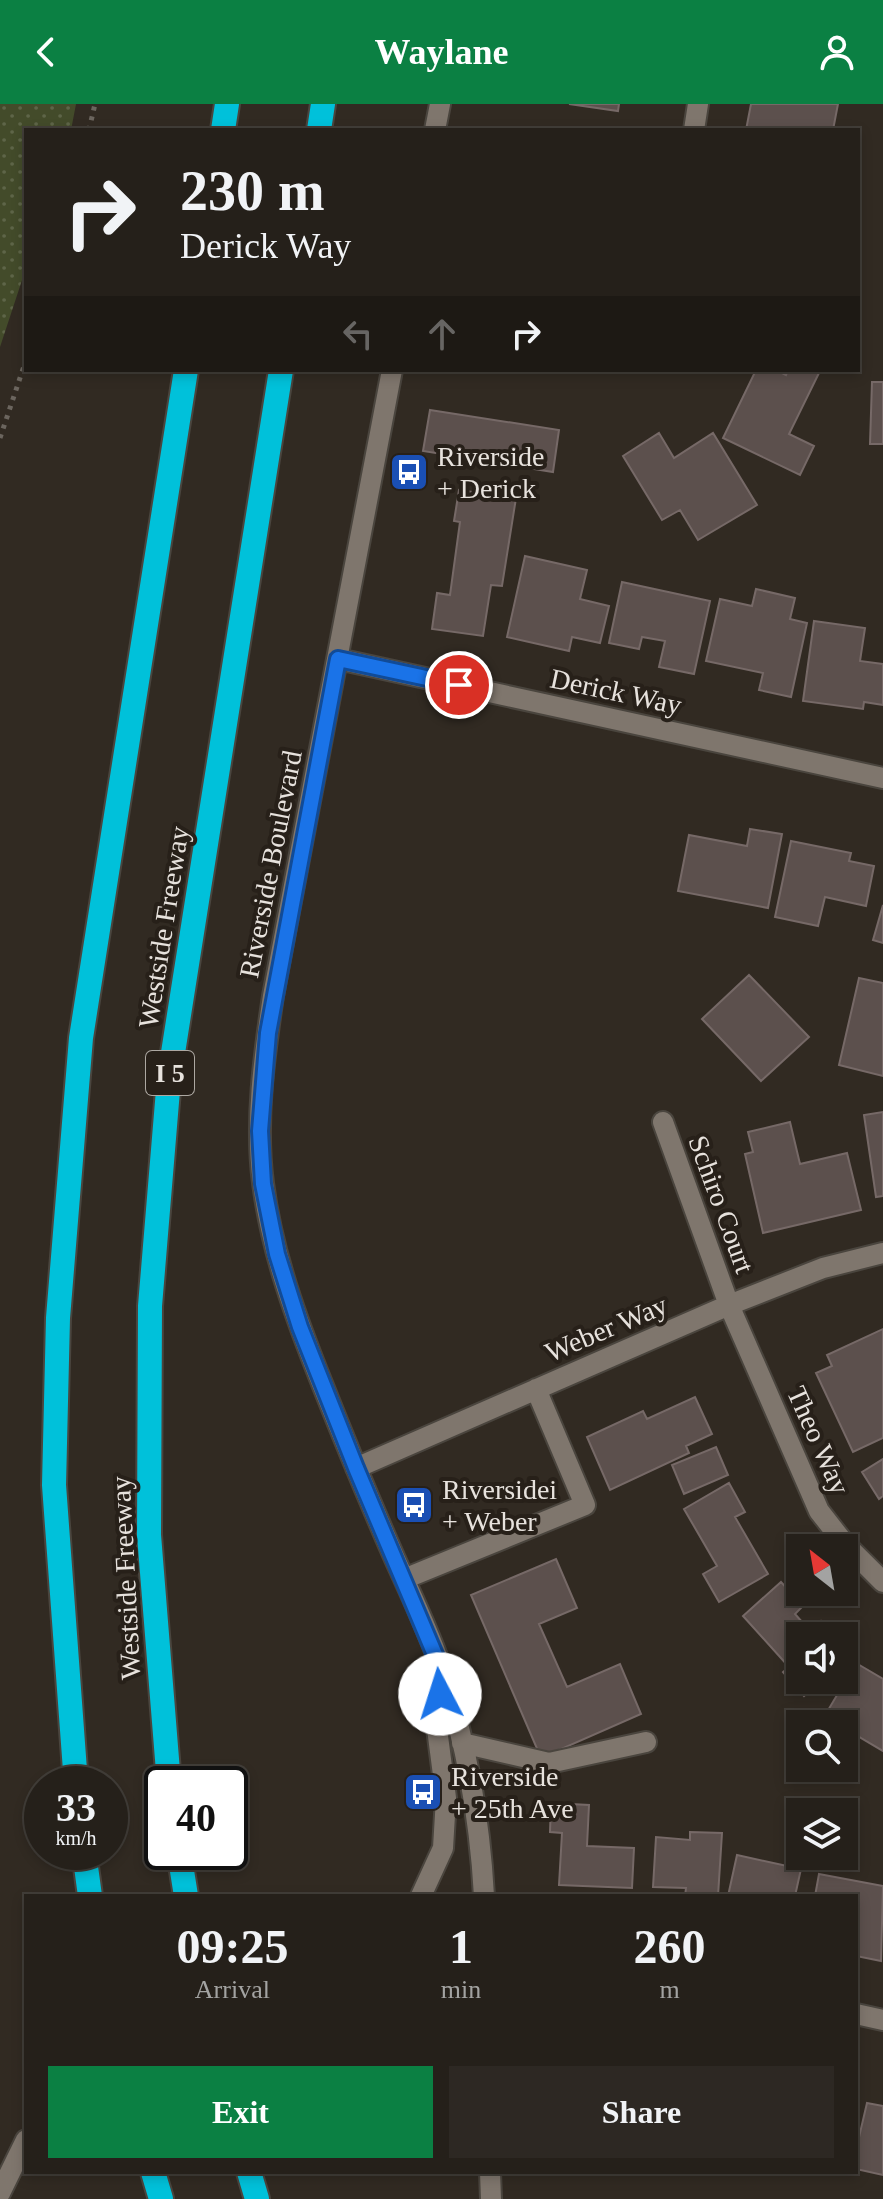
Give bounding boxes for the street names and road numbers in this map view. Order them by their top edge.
street label: Derick Way [547,662,684,721]
street label: Riverside Boulevard [233,748,308,980]
street label: Westside Freeway [132,824,195,1030]
road number: I 5 [146,1051,194,1095]
street label: Schiro Court [682,1131,761,1277]
street label: Weber Way [541,1289,672,1368]
street label: Theo Way [781,1382,856,1499]
street label: Westside Freeway [105,1475,146,1681]

